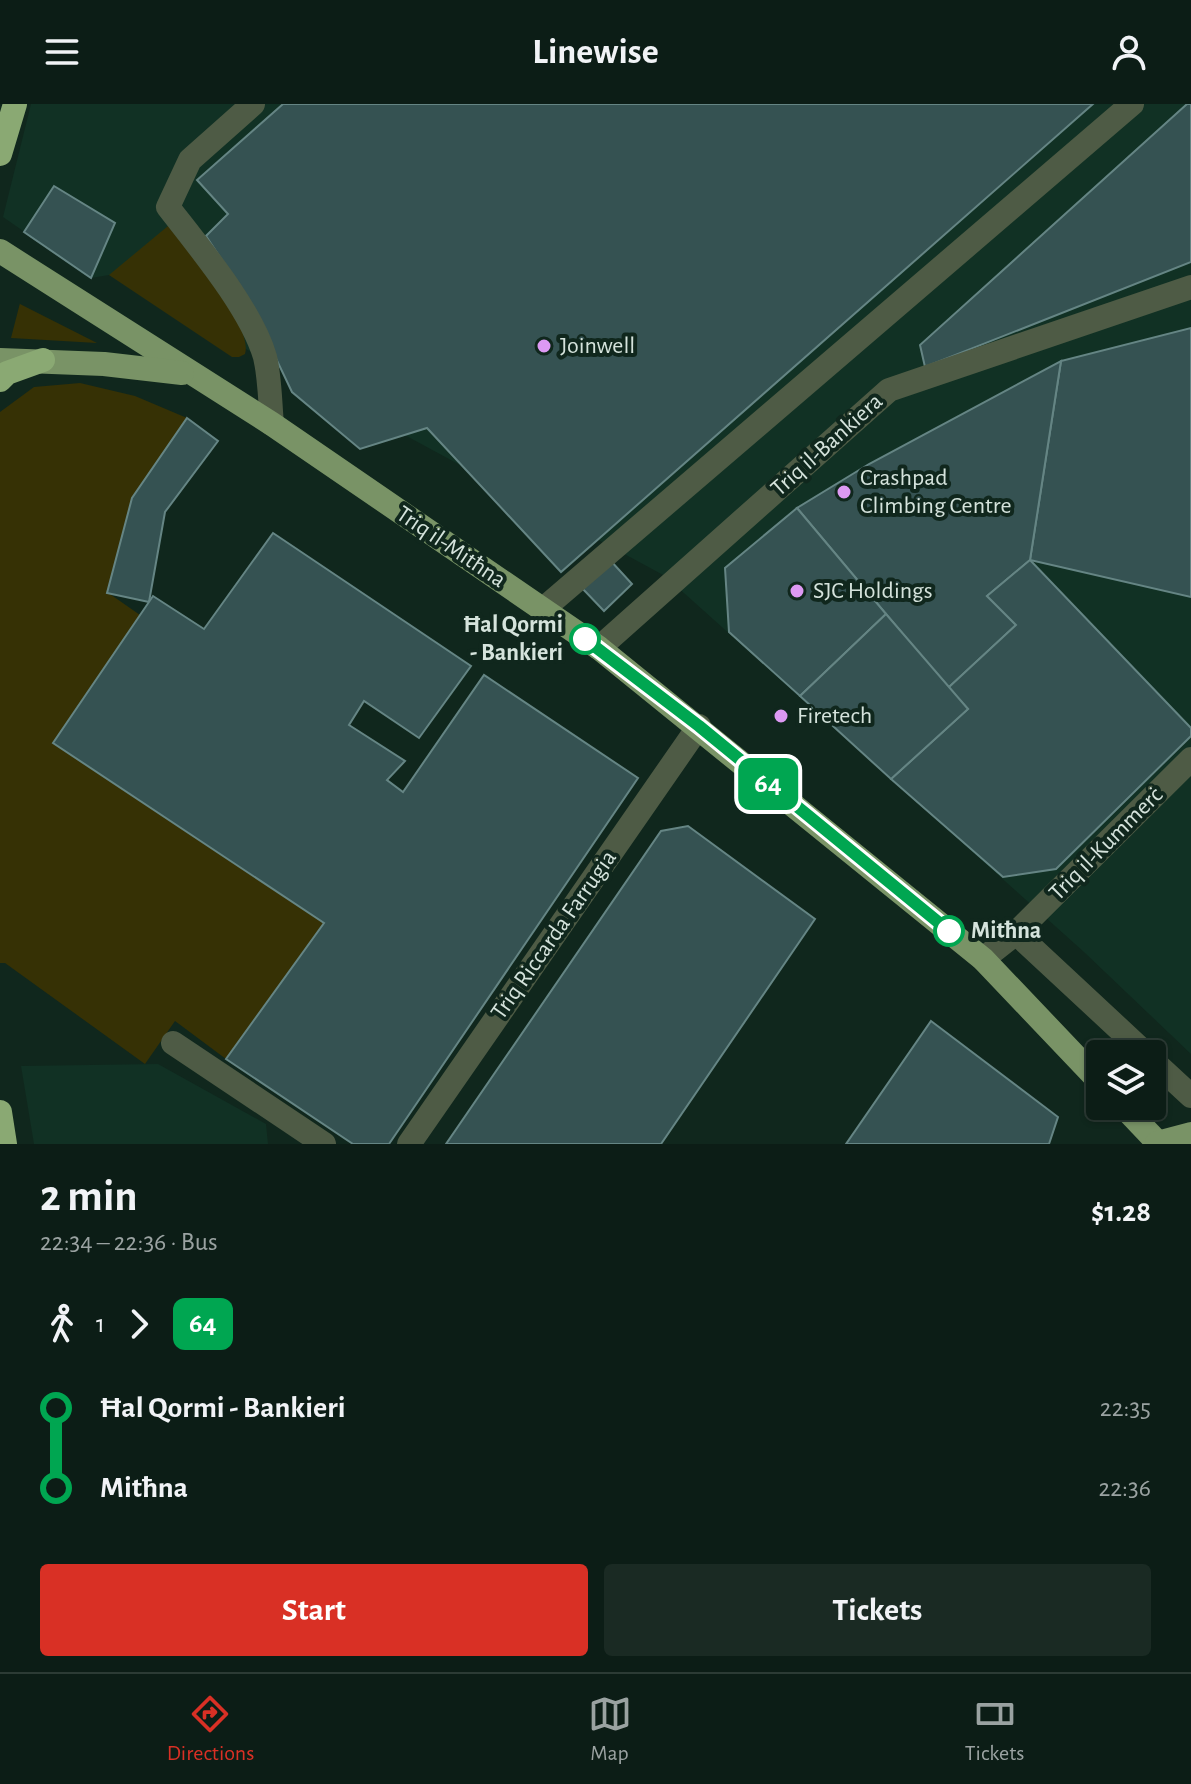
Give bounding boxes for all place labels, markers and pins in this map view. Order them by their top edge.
place label: Joinwell [560,334,635,358]
marker: Joinwell [535,337,553,355]
place label: Crashpad Climbing Centre [860,466,1012,518]
marker: Crashpad Climbing Centre [835,483,853,501]
place label: SJC Holdings [813,579,933,603]
marker: SJC Holdings [788,582,806,600]
place label: Ħal Qormi - Bankieri [463,613,563,665]
marker: Ħal Qormi - Bankieri [570,624,600,654]
place label: Firetech [797,704,872,728]
marker: Firetech [772,707,790,725]
marker: Mitħna [934,916,964,946]
place label: Mitħna [971,919,1041,943]

